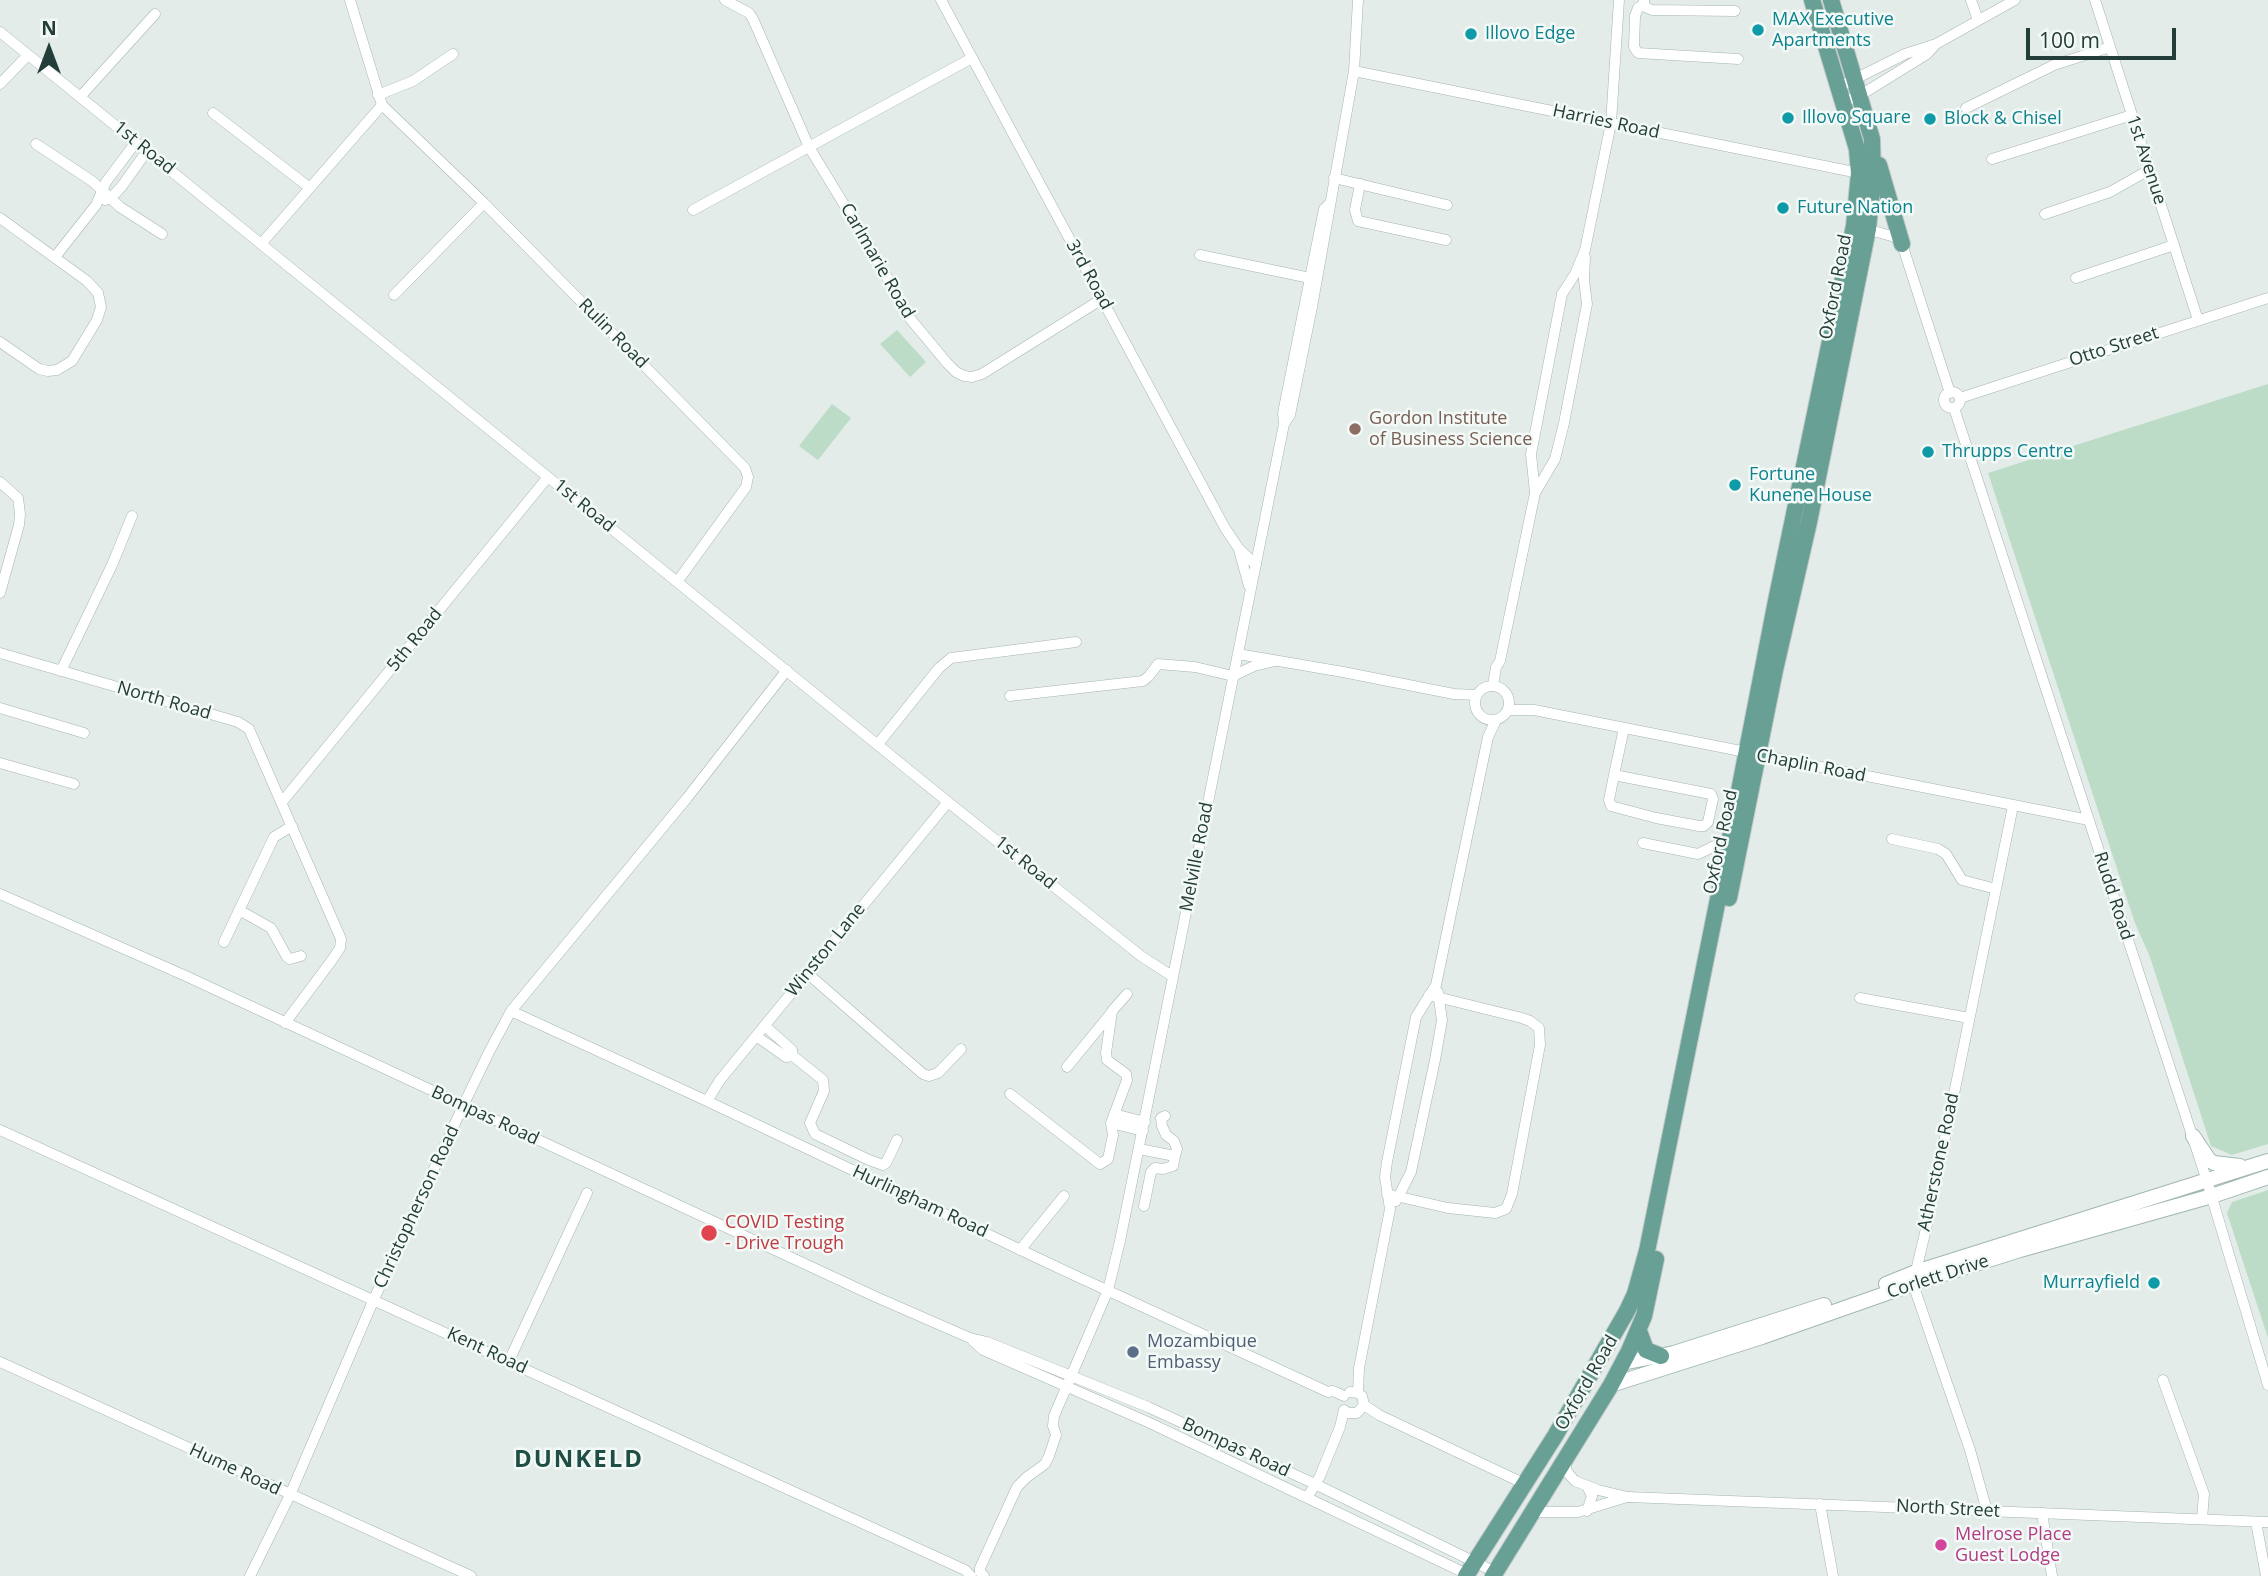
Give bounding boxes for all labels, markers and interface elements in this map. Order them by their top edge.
place label: MAX Executive Apartments [1772,9,1894,52]
north arrow [14,14,84,84]
scale bar [2030,14,2180,58]
text: N [41,15,57,41]
marker: MAX Executive Apartments [1750,22,1766,38]
place label: Illovo Edge [1485,23,1575,45]
marker: Illovo Edge [1463,26,1479,42]
text: 100 m [2039,26,2100,54]
street label: Harries Road [1551,100,1661,144]
place label: Illovo Square [1802,107,1911,129]
place label: Block & Chisel [1944,108,2062,130]
marker: Illovo Square [1780,110,1796,126]
marker: Block & Chisel [1922,111,1938,127]
street label: 1st Avenue [2121,113,2171,207]
street label: 1st Road [109,117,179,179]
place label: Future Nation [1797,197,1913,219]
street label: Carlmarie Road [835,200,919,322]
marker: Future Nation [1775,200,1791,216]
street label: Oxford Road [1815,233,1857,341]
street label: 3rd Road [1061,236,1117,314]
street label: Rulin Road [574,295,652,373]
street label: Otto Street [2067,322,2161,372]
place label: Gordon Institute of Business Science [1369,408,1532,450]
marker: Gordon Institute of Business Science [1347,421,1363,437]
place label: Thrupps Centre [1942,441,2073,463]
marker: Thrupps Centre [1920,444,1936,460]
place label: Fortune Kunene House [1749,464,1872,506]
street label: 1st Road [549,475,619,537]
marker: Fortune Kunene House [1727,477,1743,493]
street label: 5th Road [383,604,447,676]
street label: North Road [114,677,214,725]
street label: Chaplin Road [1754,745,1868,787]
street label: Oxford Road [1699,788,1743,896]
street label: Melville Road [1176,800,1218,914]
street label: 1st Road [990,832,1060,894]
street label: Rudd Road [2089,849,2137,943]
street label: Winston Lane [782,899,870,1001]
street label: Bompas Road [428,1082,542,1150]
street label: Atherstone Road [1914,1091,1964,1233]
street label: Christopherson Road [370,1122,464,1292]
street label: Hurlingham Road [849,1161,991,1243]
place label: COVID Testing - Drive Trough [725,1212,844,1254]
marker: COVID Testing - Drive Trough [699,1223,719,1243]
street label: Corlett Drive [1884,1250,1992,1304]
place label: Murrayfield [2043,1272,2140,1294]
marker: Murrayfield [2146,1275,2162,1291]
street label: Kent Road [443,1323,531,1379]
place label: Mozambique Embassy [1147,1331,1257,1374]
street label: Oxford Road [1551,1332,1623,1434]
marker: Mozambique Embassy [1125,1344,1141,1360]
street label: Bompas Road [1179,1414,1293,1482]
street label: Hume Road [186,1439,284,1501]
district label: DUNKELD [515,1446,643,1474]
street label: North Street [1895,1495,2001,1523]
place label: Melrose Place Guest Lodge [1955,1524,2071,1566]
marker: Melrose Place Guest Lodge [1933,1537,1949,1553]

